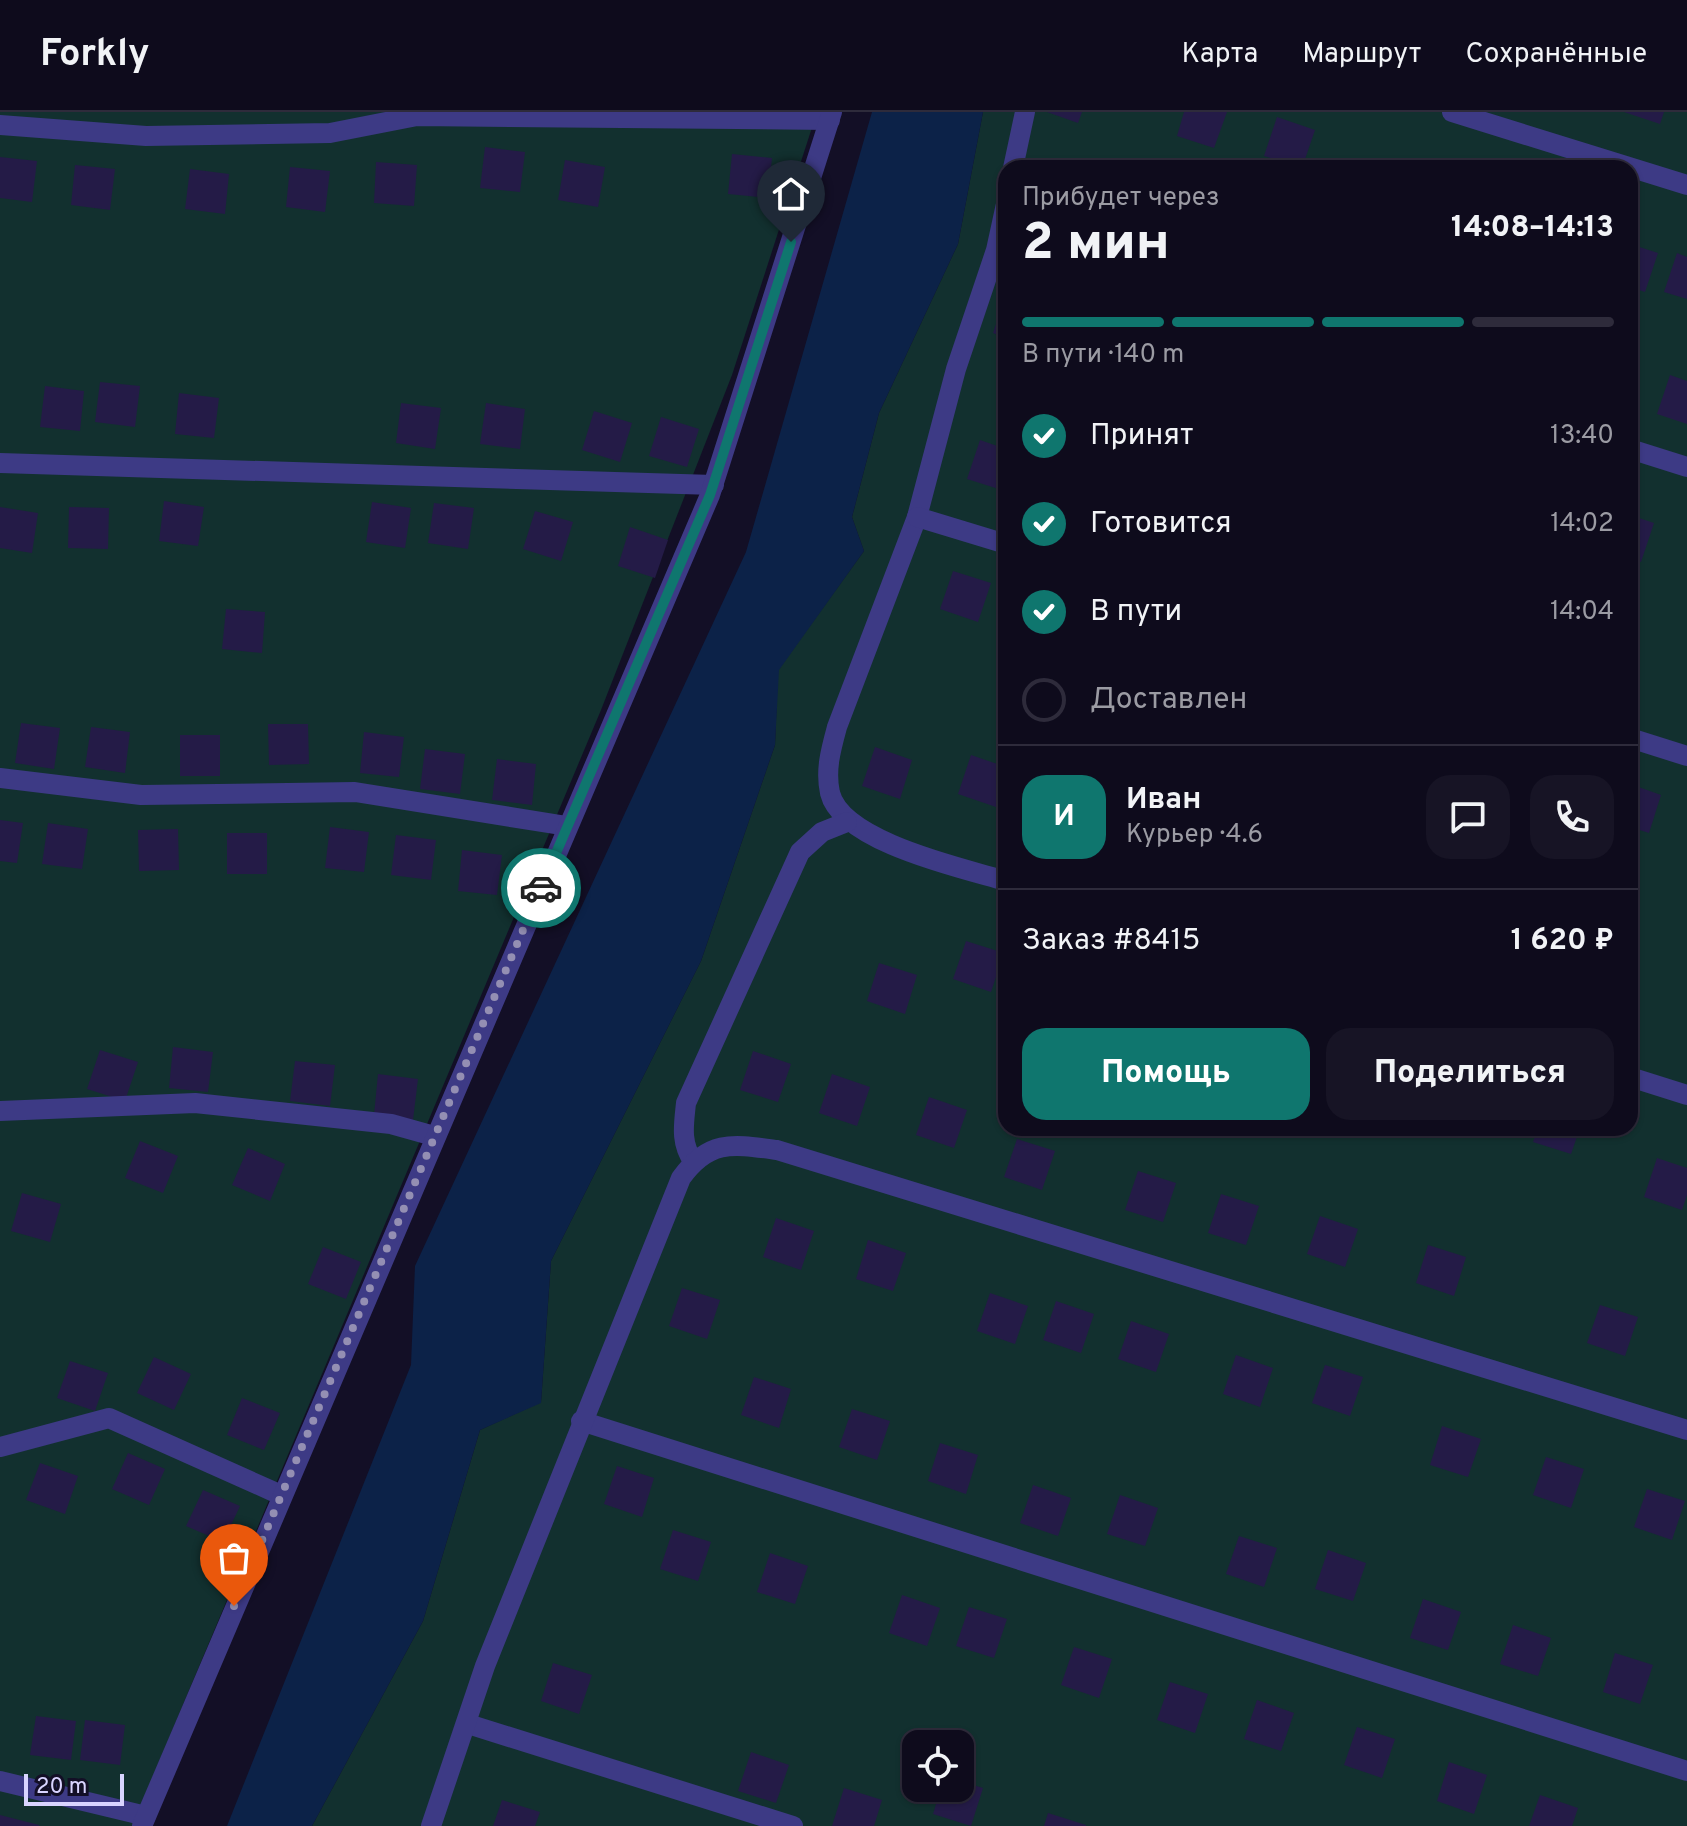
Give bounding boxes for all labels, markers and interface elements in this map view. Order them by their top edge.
text: Forkly [40,31,150,80]
text: Карта [1182,37,1258,73]
text: Маршрут [1302,37,1421,73]
text: Сохранённые [1465,37,1647,73]
pin [757,160,825,242]
icon: home [769,172,813,216]
text: Прибудет через [1022,182,1220,215]
text: 14:08–14:13 [1451,210,1614,247]
text: 2 мин [1022,212,1170,278]
text: В пути · 140 m [1022,339,1184,372]
icon: check [1022,414,1066,458]
text: Принят [1090,418,1194,455]
text: 13:40 [1550,420,1614,453]
icon: check [1022,502,1066,546]
text: Готовится [1090,506,1232,543]
text: 14:02 [1550,508,1614,541]
icon: check [1022,590,1066,634]
text: В пути [1090,594,1182,631]
text: 14:04 [1550,596,1614,629]
text: Доставлен [1090,682,1247,719]
button: chat [1426,775,1510,859]
button: phone [1530,775,1614,859]
text: Иван [1126,782,1201,819]
text: И [1053,799,1075,836]
text: Курьер · 4.6 [1126,819,1263,852]
courier [501,848,581,928]
icon: car [519,866,563,910]
text: Заказ #8415 [1022,923,1200,960]
text: 1 620 ₽ [1511,923,1614,960]
button: Помощь [1022,1028,1310,1120]
button: Поделиться [1326,1028,1614,1120]
pin [200,1524,268,1606]
icon: bag [212,1536,256,1580]
map controls [902,1730,974,1802]
button: locate [902,1730,974,1802]
scale bar [24,1770,124,1806]
text: 20 m [36,1774,87,1801]

